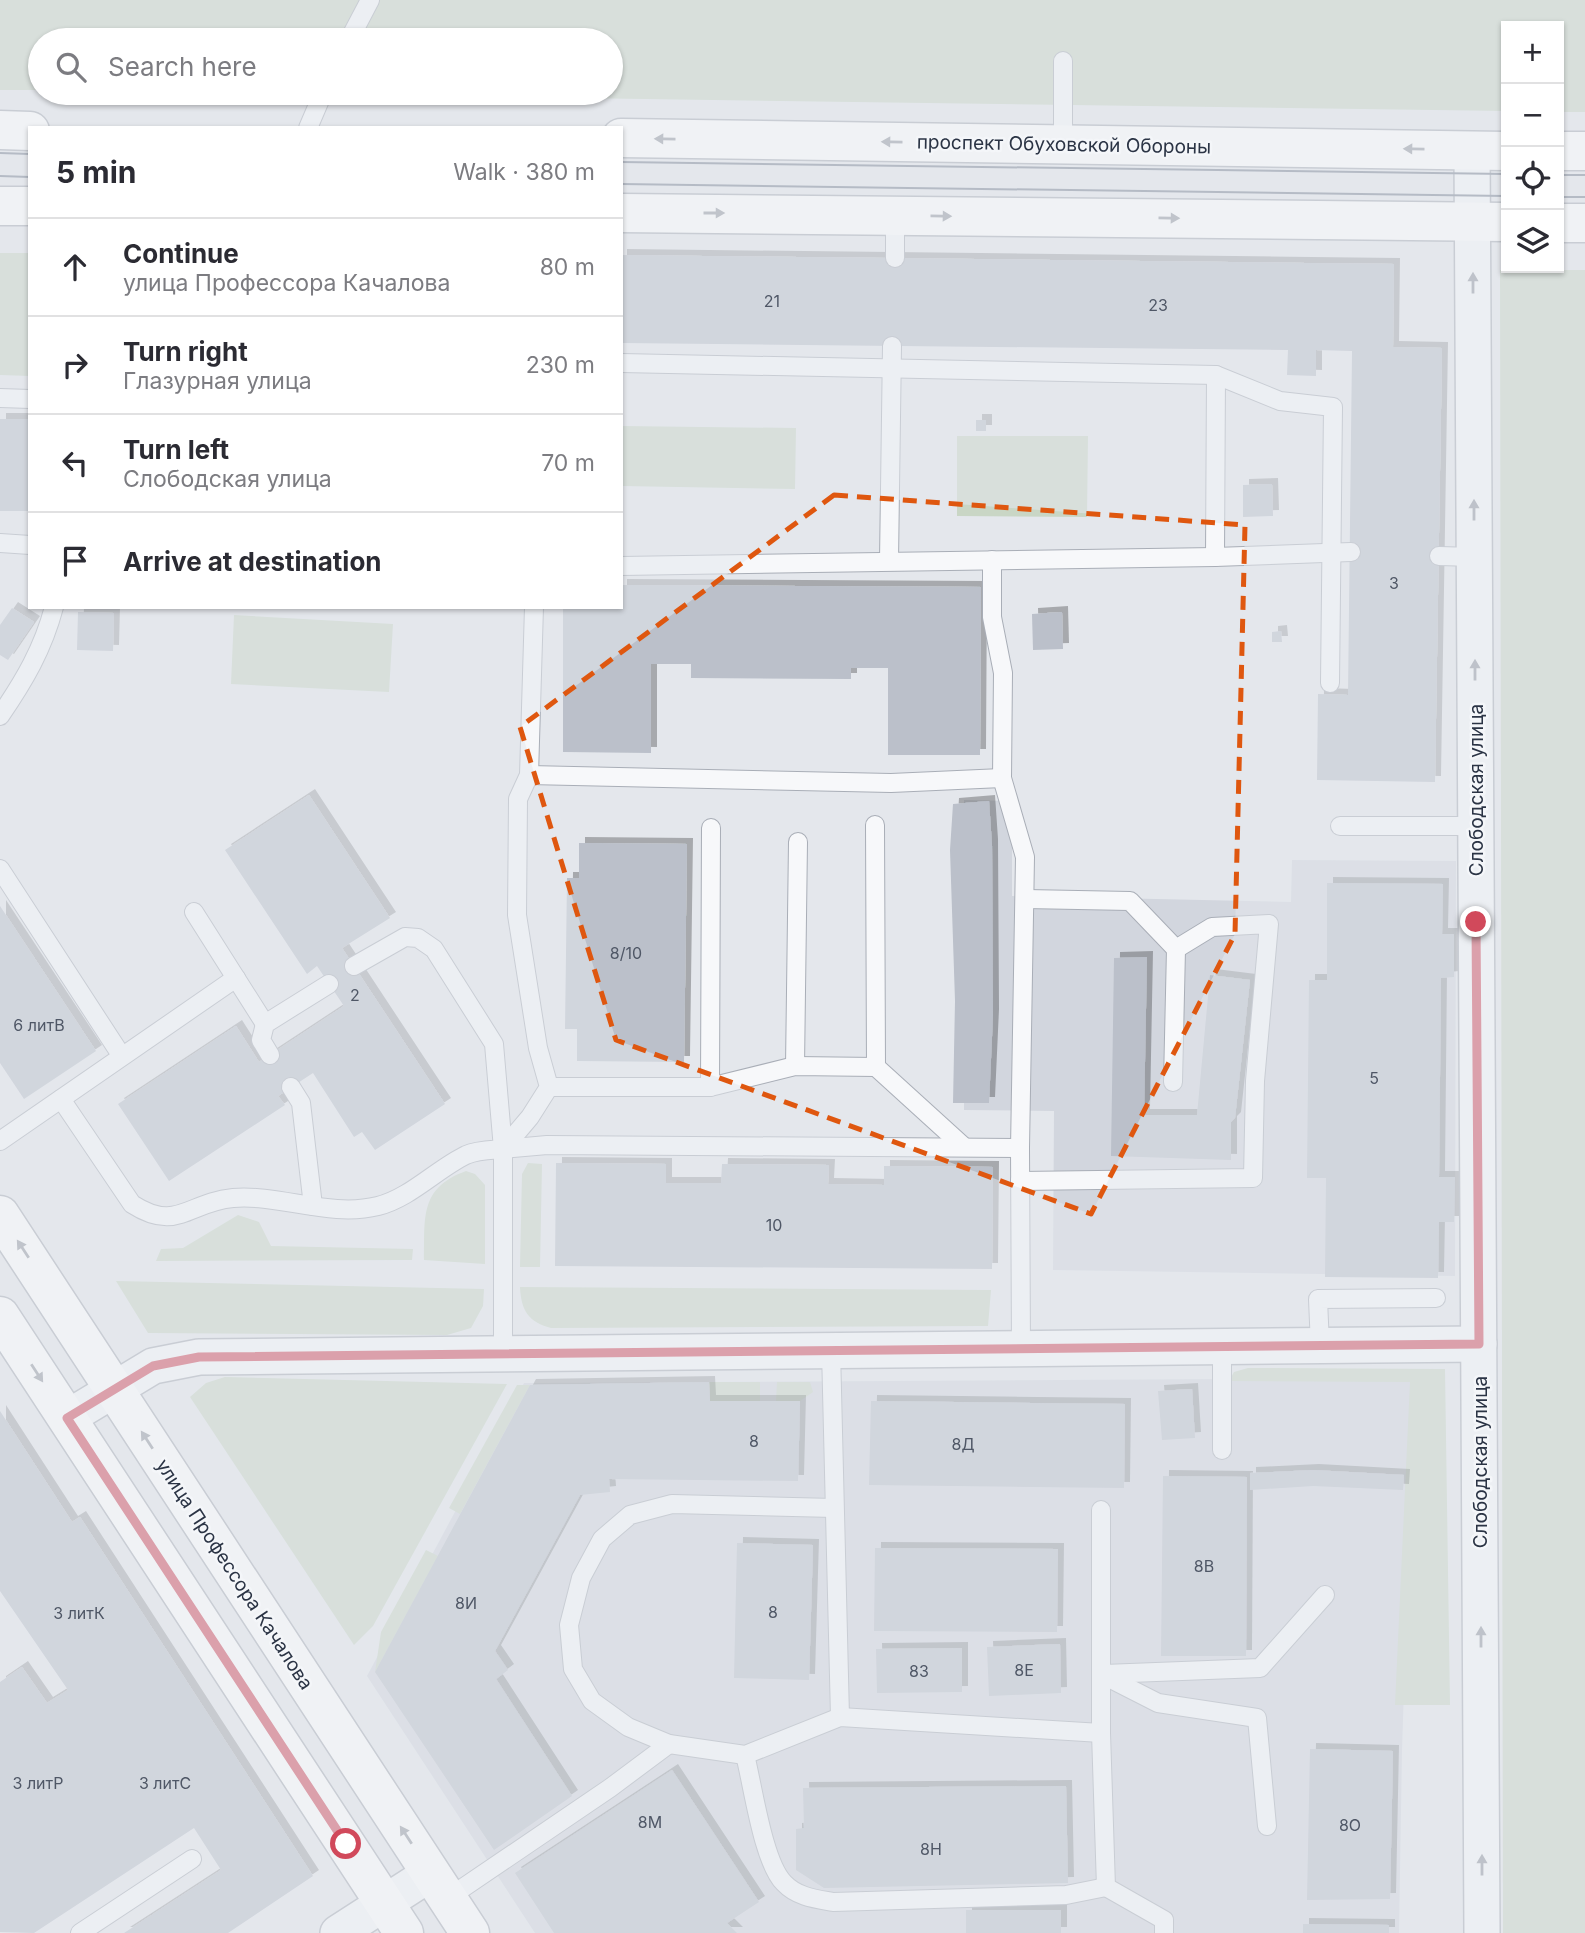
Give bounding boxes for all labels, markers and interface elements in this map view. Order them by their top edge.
map controls [1501,21,1564,273]
button: + [1501,21,1564,84]
search box [28,28,623,105]
icon: search [52,48,90,86]
text: Search here [108,51,257,82]
button: − [1501,84,1564,147]
street label: проспект Обуховской Обороны [917,130,1211,159]
one-way arrow [653,133,675,145]
one-way arrow [881,136,903,148]
one-way arrow [1402,143,1424,155]
button: locate [1501,147,1564,210]
text: 5 min [56,154,136,190]
text: Walk · 380 m [453,158,595,186]
one-way arrow [703,208,725,219]
one-way arrow [931,210,953,221]
button: layers [1501,210,1564,273]
one-way arrow [1158,212,1180,224]
text: Continue [123,238,239,269]
icon: ahead [56,248,94,286]
text: 80 m [540,253,595,281]
text: улица Профессора Качалова [123,269,450,297]
one-way arrow [1467,271,1479,293]
house number: 21 [764,291,780,311]
house number: 23 [1148,295,1168,315]
text: Turn right [123,336,248,367]
icon: right [56,346,94,384]
text: 230 m [526,351,595,379]
text: Глазурная улица [123,367,312,395]
text: Turn left [123,434,229,465]
icon: left [56,444,94,482]
text: 70 m [541,449,595,477]
text: Слободская улица [123,465,332,493]
one-way arrow [1468,499,1480,521]
icon: arrive [56,542,94,580]
text: Arrive at destination [123,546,382,577]
house number: 3 [1389,573,1399,593]
one-way arrow [1469,659,1481,681]
street label: Слободская улица [1465,704,1488,876]
route end [1460,906,1491,937]
house number: 8/10 [610,943,642,963]
house number: 2 [350,985,360,1005]
house number: 6 литВ [13,1015,65,1035]
house number: 5 [1369,1068,1379,1088]
house number: 10 [766,1215,782,1235]
one-way arrow [16,1240,29,1259]
one-way arrow [31,1363,44,1383]
street label: Слободская улица [1469,1376,1492,1548]
one-way arrow [141,1430,154,1449]
house number: 8 [749,1431,759,1451]
house number: 8Д [951,1434,975,1454]
street label: улица Профессора Качалова [151,1455,318,1694]
house number: 8В [1194,1556,1214,1576]
house number: 8И [455,1593,477,1613]
house number: 8 [768,1602,778,1622]
house number: 3 литК [53,1603,105,1623]
one-way arrow [1475,1626,1487,1648]
house number: 8Е [1014,1660,1034,1680]
house number: 8З [909,1661,929,1681]
house number: 3 литР [13,1773,63,1793]
house number: 3 литС [139,1773,191,1793]
house number: 8М [638,1812,662,1832]
house number: 8О [1339,1815,1361,1835]
one-way arrow [399,1826,413,1844]
route start [330,1828,361,1859]
house number: 8Н [920,1839,942,1859]
one-way arrow [1476,1854,1488,1876]

